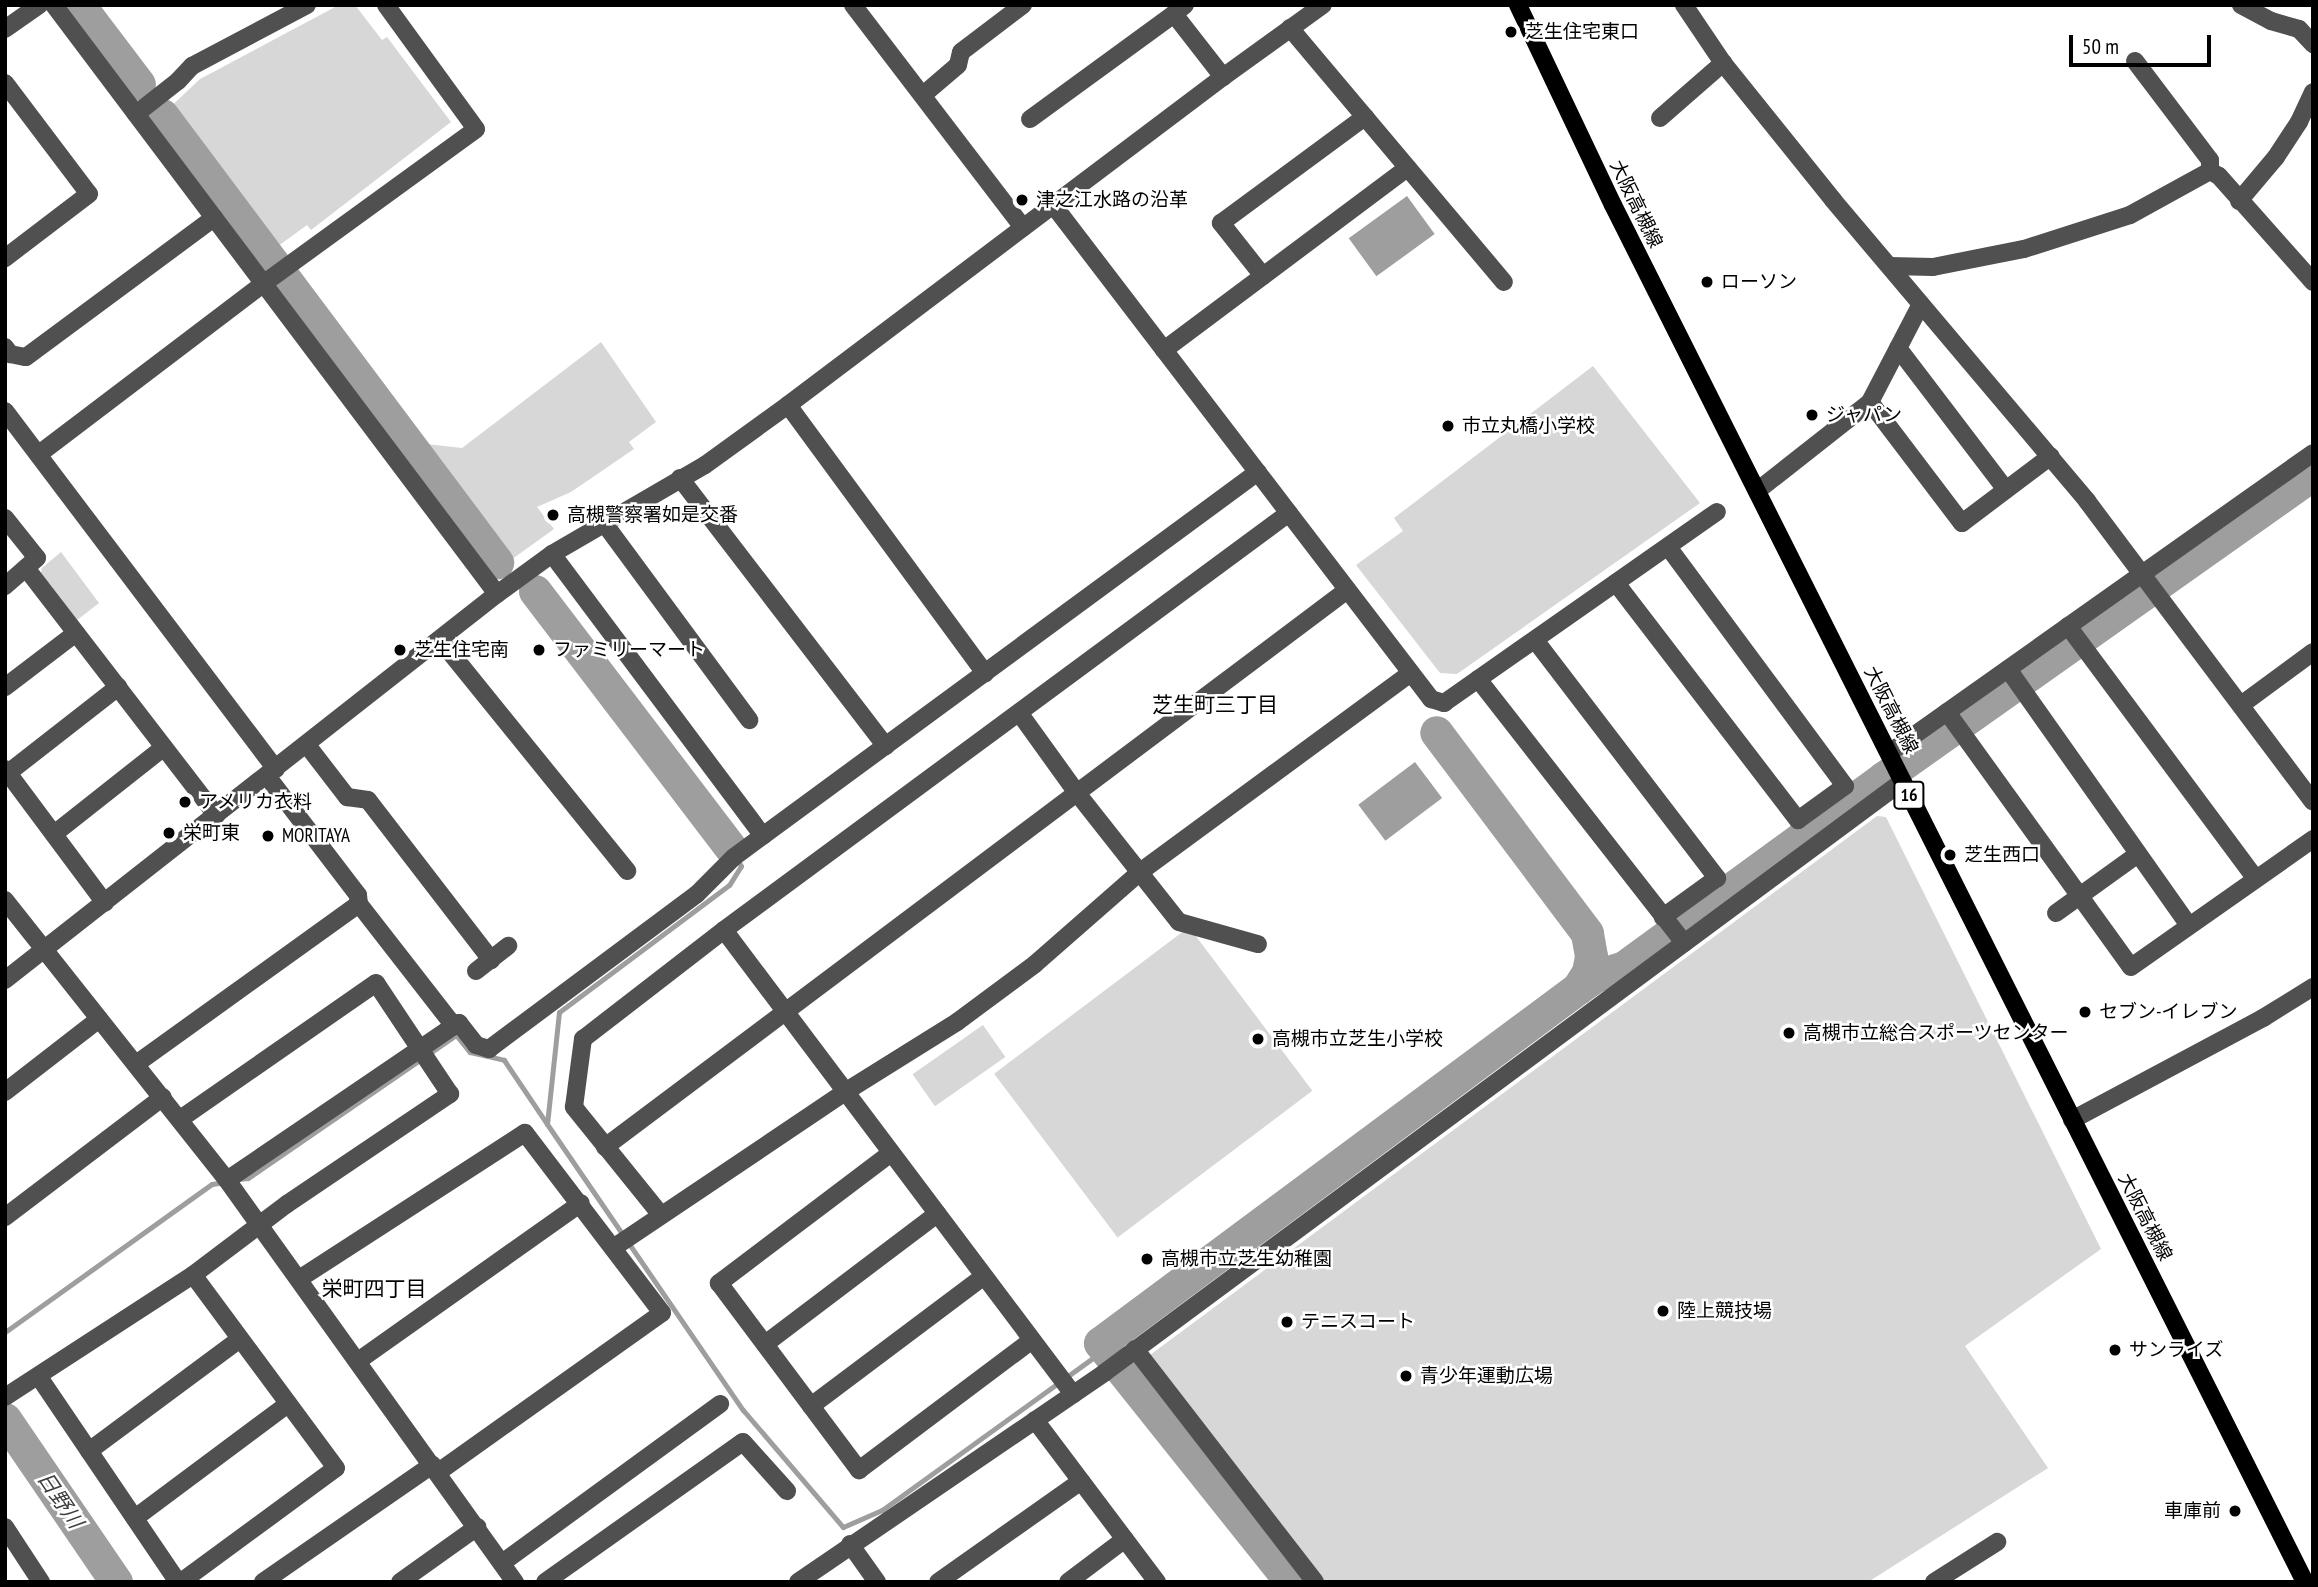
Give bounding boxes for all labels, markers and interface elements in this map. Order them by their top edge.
place label: 芝生住宅東口 [1525,21,1639,43]
scale bar [2073,21,2215,65]
marker: 芝生住宅東口 [1503,24,1519,40]
text: 50 m [2082,33,2119,60]
street label: 大阪高槻線 [1605,156,1667,252]
place label: 津之江水路の沿革 [1036,189,1188,211]
marker: 津之江水路の沿革 [1014,192,1030,208]
place label: ローソン [1721,271,1797,293]
marker: ローソン [1699,274,1715,290]
place label: ジャパン [1826,404,1902,426]
marker: ジャパン [1804,407,1820,423]
place label: 市立丸橋小学校 [1462,415,1595,437]
marker: 市立丸橋小学校 [1440,418,1456,434]
place label: 高槻警察署如是交番 [567,504,738,526]
marker: 高槻警察署如是交番 [545,507,561,523]
place label: 芝生住宅南 [414,639,509,661]
place label: ファミリーマート [553,639,705,661]
marker: 芝生住宅南 [392,642,408,658]
marker: ファミリーマート [531,642,547,658]
street label: 大阪高槻線 [1859,663,1923,757]
district label: 芝生町三丁目 [1152,692,1278,718]
road number: 16 [1893,780,1925,810]
place label: アメリカ衣料 [199,791,313,813]
marker: アメリカ衣料 [177,794,193,810]
place label: 栄町東 [183,822,240,844]
marker: 栄町東 [161,825,177,841]
place label: MORITAYA [282,825,350,847]
marker: MORITAYA [260,828,276,844]
place label: 芝生西口 [1964,844,2040,866]
marker: 芝生西口 [1942,847,1958,863]
place label: セブン-イレブン [2099,1001,2238,1023]
marker: セブン-イレブン [2077,1004,2093,1020]
place label: 高槻市立総合スポーツセンター [1803,1022,2069,1044]
marker: 高槻市立総合スポーツセンター [1781,1025,1797,1041]
place label: 高槻市立芝生小学校 [1272,1028,1443,1050]
marker: 高槻市立芝生小学校 [1250,1031,1266,1047]
street label: 大阪高槻線 [2113,1170,2177,1264]
place label: 高槻市立芝生幼稚園 [1161,1248,1332,1270]
marker: 高槻市立芝生幼稚園 [1139,1251,1155,1267]
district label: 栄町四丁目 [322,1276,426,1302]
place label: 陸上競技場 [1677,1300,1772,1322]
marker: 陸上競技場 [1655,1303,1671,1319]
place label: テニスコート [1301,1311,1415,1333]
marker: テニスコート [1279,1314,1295,1330]
place label: サンライズ [2129,1339,2224,1361]
marker: サンライズ [2107,1342,2123,1358]
place label: 青少年運動広場 [1420,1365,1553,1387]
marker: 青少年運動広場 [1398,1368,1414,1384]
water label: 日野川 [32,1467,88,1533]
place label: 車庫前 [2164,1500,2221,1522]
marker: 車庫前 [2227,1503,2243,1519]

